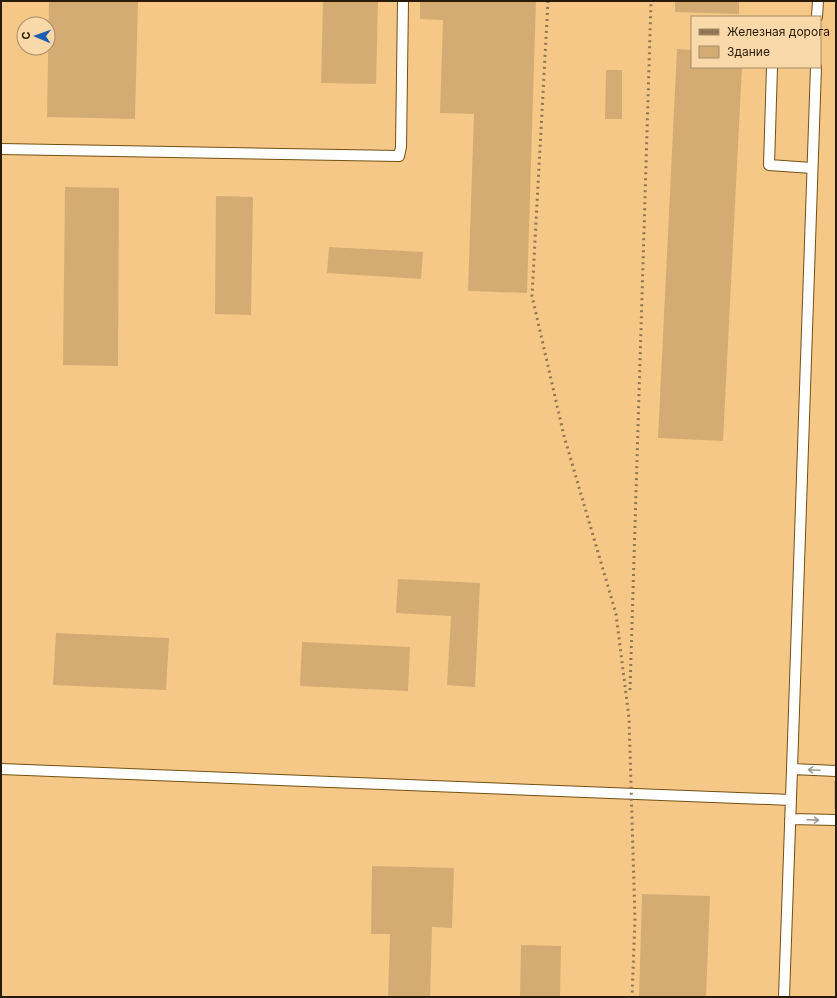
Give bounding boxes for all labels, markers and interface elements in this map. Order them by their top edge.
north arrow [16,16,56,56]
legend [691,16,821,68]
text: Железная дорога [727,24,830,39]
text: С [19,31,33,40]
text: Здание [727,44,770,59]
one-way arrow [808,766,821,773]
one-way arrow [806,816,819,823]

